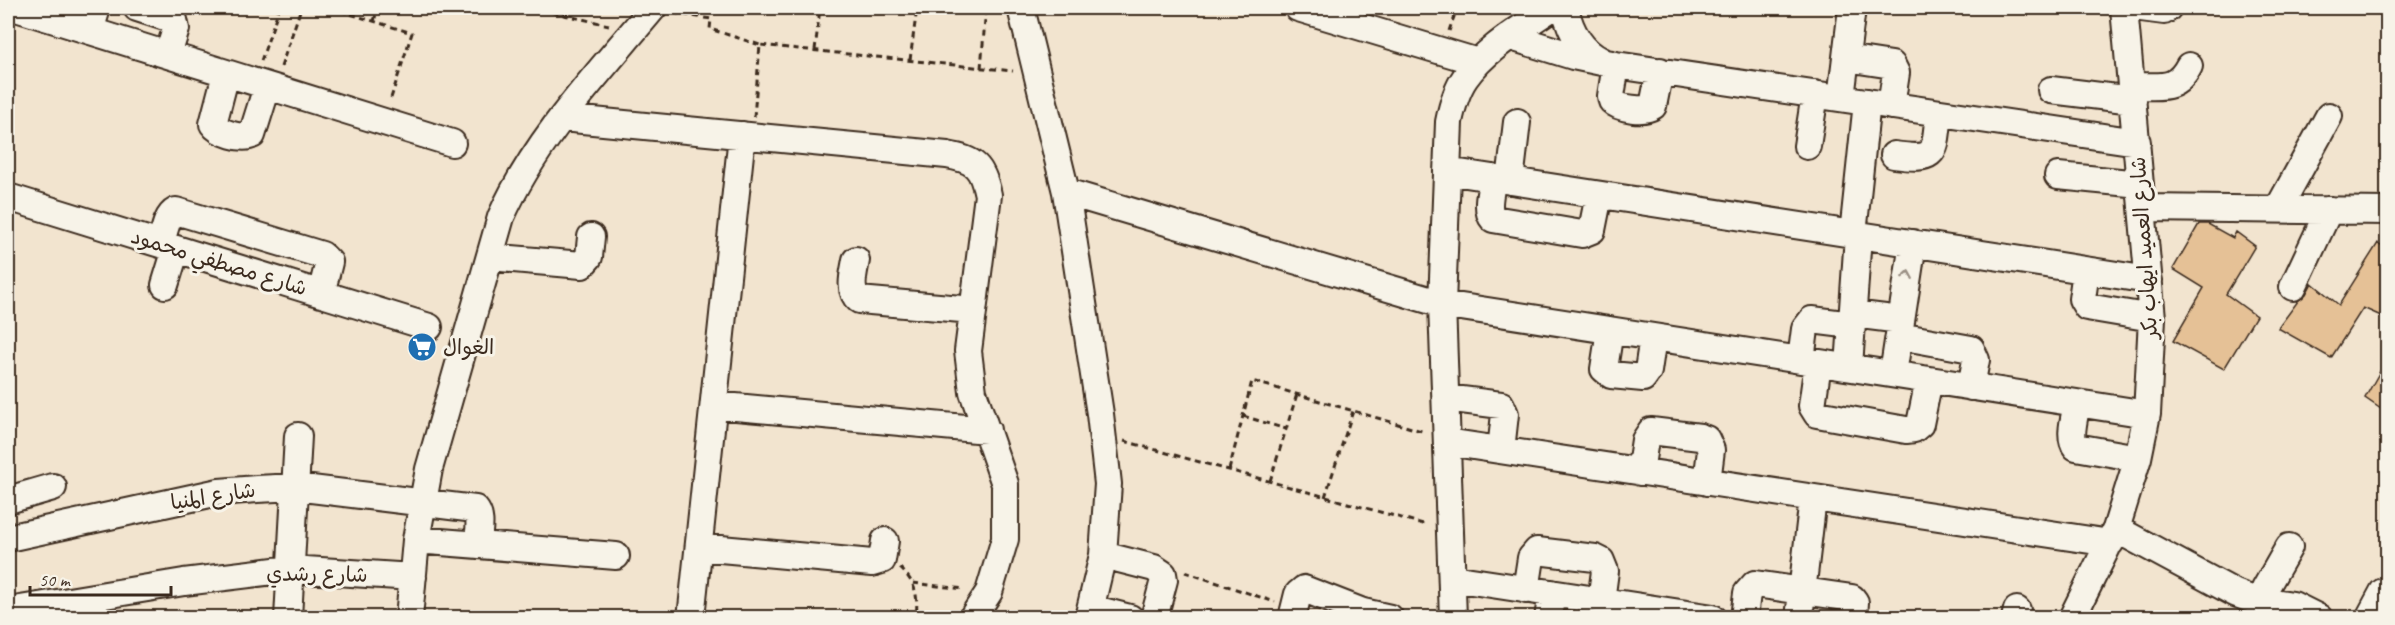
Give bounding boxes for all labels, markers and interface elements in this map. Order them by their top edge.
street label: شارع العميد ايهاب بكر [2125,156,2165,342]
street label: شارع مصطفي محمود [126,223,310,307]
one-way arrow [1902,270,1914,279]
supermarket icon: الغوال [406,331,438,363]
place label: الغوال [443,334,494,360]
street label: شارع المنيا [169,476,258,518]
scale bar [30,559,171,597]
street label: شارع رشدي [266,560,368,590]
text: 50 m [39,569,72,591]

